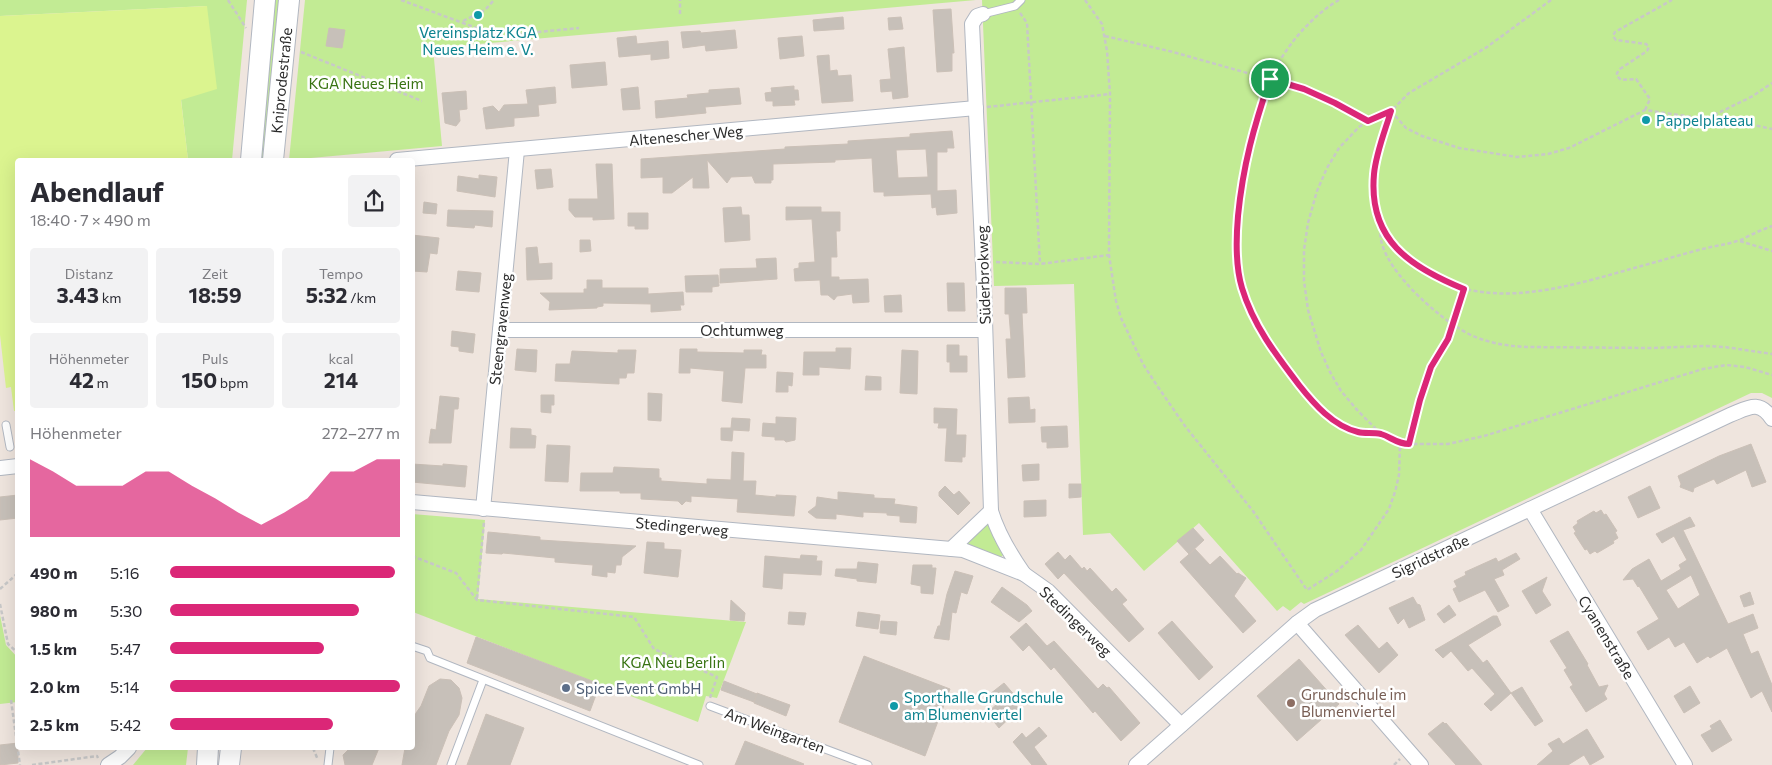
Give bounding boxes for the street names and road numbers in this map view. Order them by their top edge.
street label: Kniprodestraße [267,26,295,134]
street label: Altenescher Weg [628,121,744,149]
street label: Süderbrokweg [972,225,994,325]
street label: Steengravenweg [485,272,515,386]
street label: Ochtumweg [700,321,784,339]
street label: Stedingerweg [635,513,729,539]
street label: Sigridstraße [1389,530,1471,582]
street label: Stedingerweg [1036,582,1116,660]
street label: Cyanenstraße [1575,592,1639,682]
street label: Am Weingarten [722,704,828,756]

